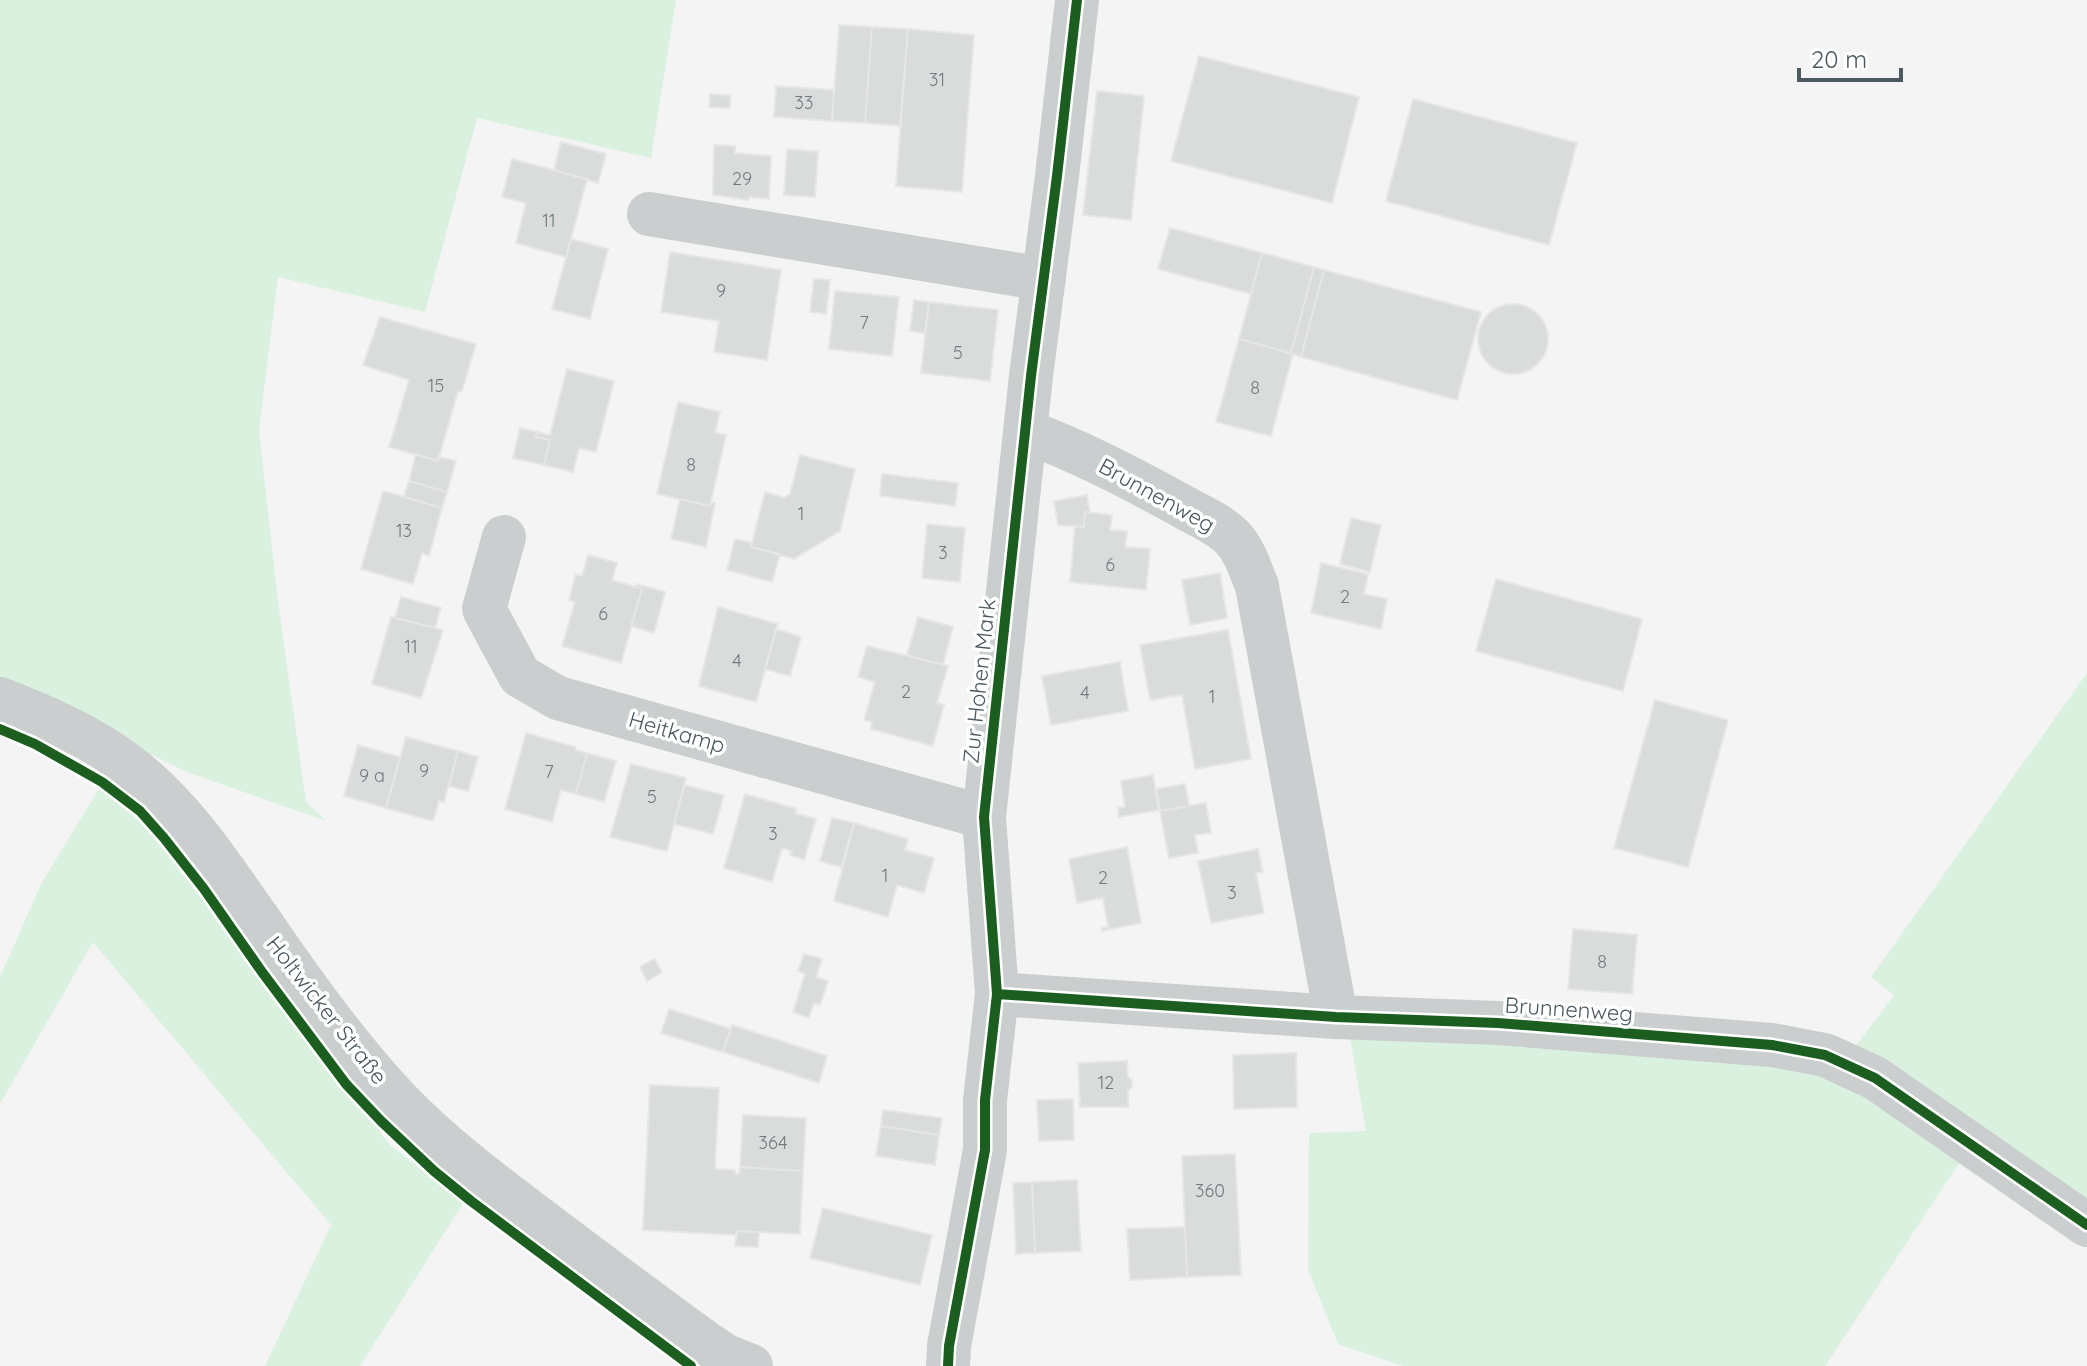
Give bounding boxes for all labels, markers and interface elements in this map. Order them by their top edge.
scale bar [1799,32,1901,82]
text: 20 m [1811,44,1867,74]
house number: 31 [929,68,945,91]
house number: 33 [795,91,813,114]
house number: 29 [732,167,752,190]
house number: 11 [542,209,556,232]
house number: 9 [716,279,726,302]
house number: 7 [859,311,869,334]
house number: 5 [953,341,963,364]
house number: 15 [428,374,444,397]
house number: 8 [1250,376,1260,399]
street label: Brunnenweg [1094,452,1220,538]
house number: 8 [686,453,696,476]
house number: 1 [798,502,804,525]
house number: 13 [396,519,412,542]
house number: 3 [938,541,948,564]
house number: 6 [1105,553,1115,576]
house number: 2 [1340,585,1350,608]
street label: Zur Hohen Mark [956,597,1002,765]
house number: 6 [598,602,608,625]
house number: 11 [404,635,418,658]
house number: 4 [732,649,742,672]
house number: 2 [901,680,911,703]
house number: 4 [1080,681,1090,704]
house number: 1 [1209,685,1215,708]
street label: Heitkamp [626,705,728,759]
house number: 9 [419,759,429,782]
house number: 7 [544,760,554,783]
house number: 9 a [359,764,385,787]
house number: 5 [647,785,657,808]
house number: 3 [768,822,778,845]
house number: 1 [882,864,888,887]
house number: 2 [1098,866,1108,889]
house number: 3 [1227,881,1237,904]
street label: Holtwicker Straße [260,930,394,1090]
house number: 8 [1597,950,1607,973]
street label: Brunnenweg [1504,991,1634,1027]
house number: 12 [1098,1071,1114,1094]
house number: 364 [759,1131,787,1154]
house number: 360 [1195,1179,1225,1202]

